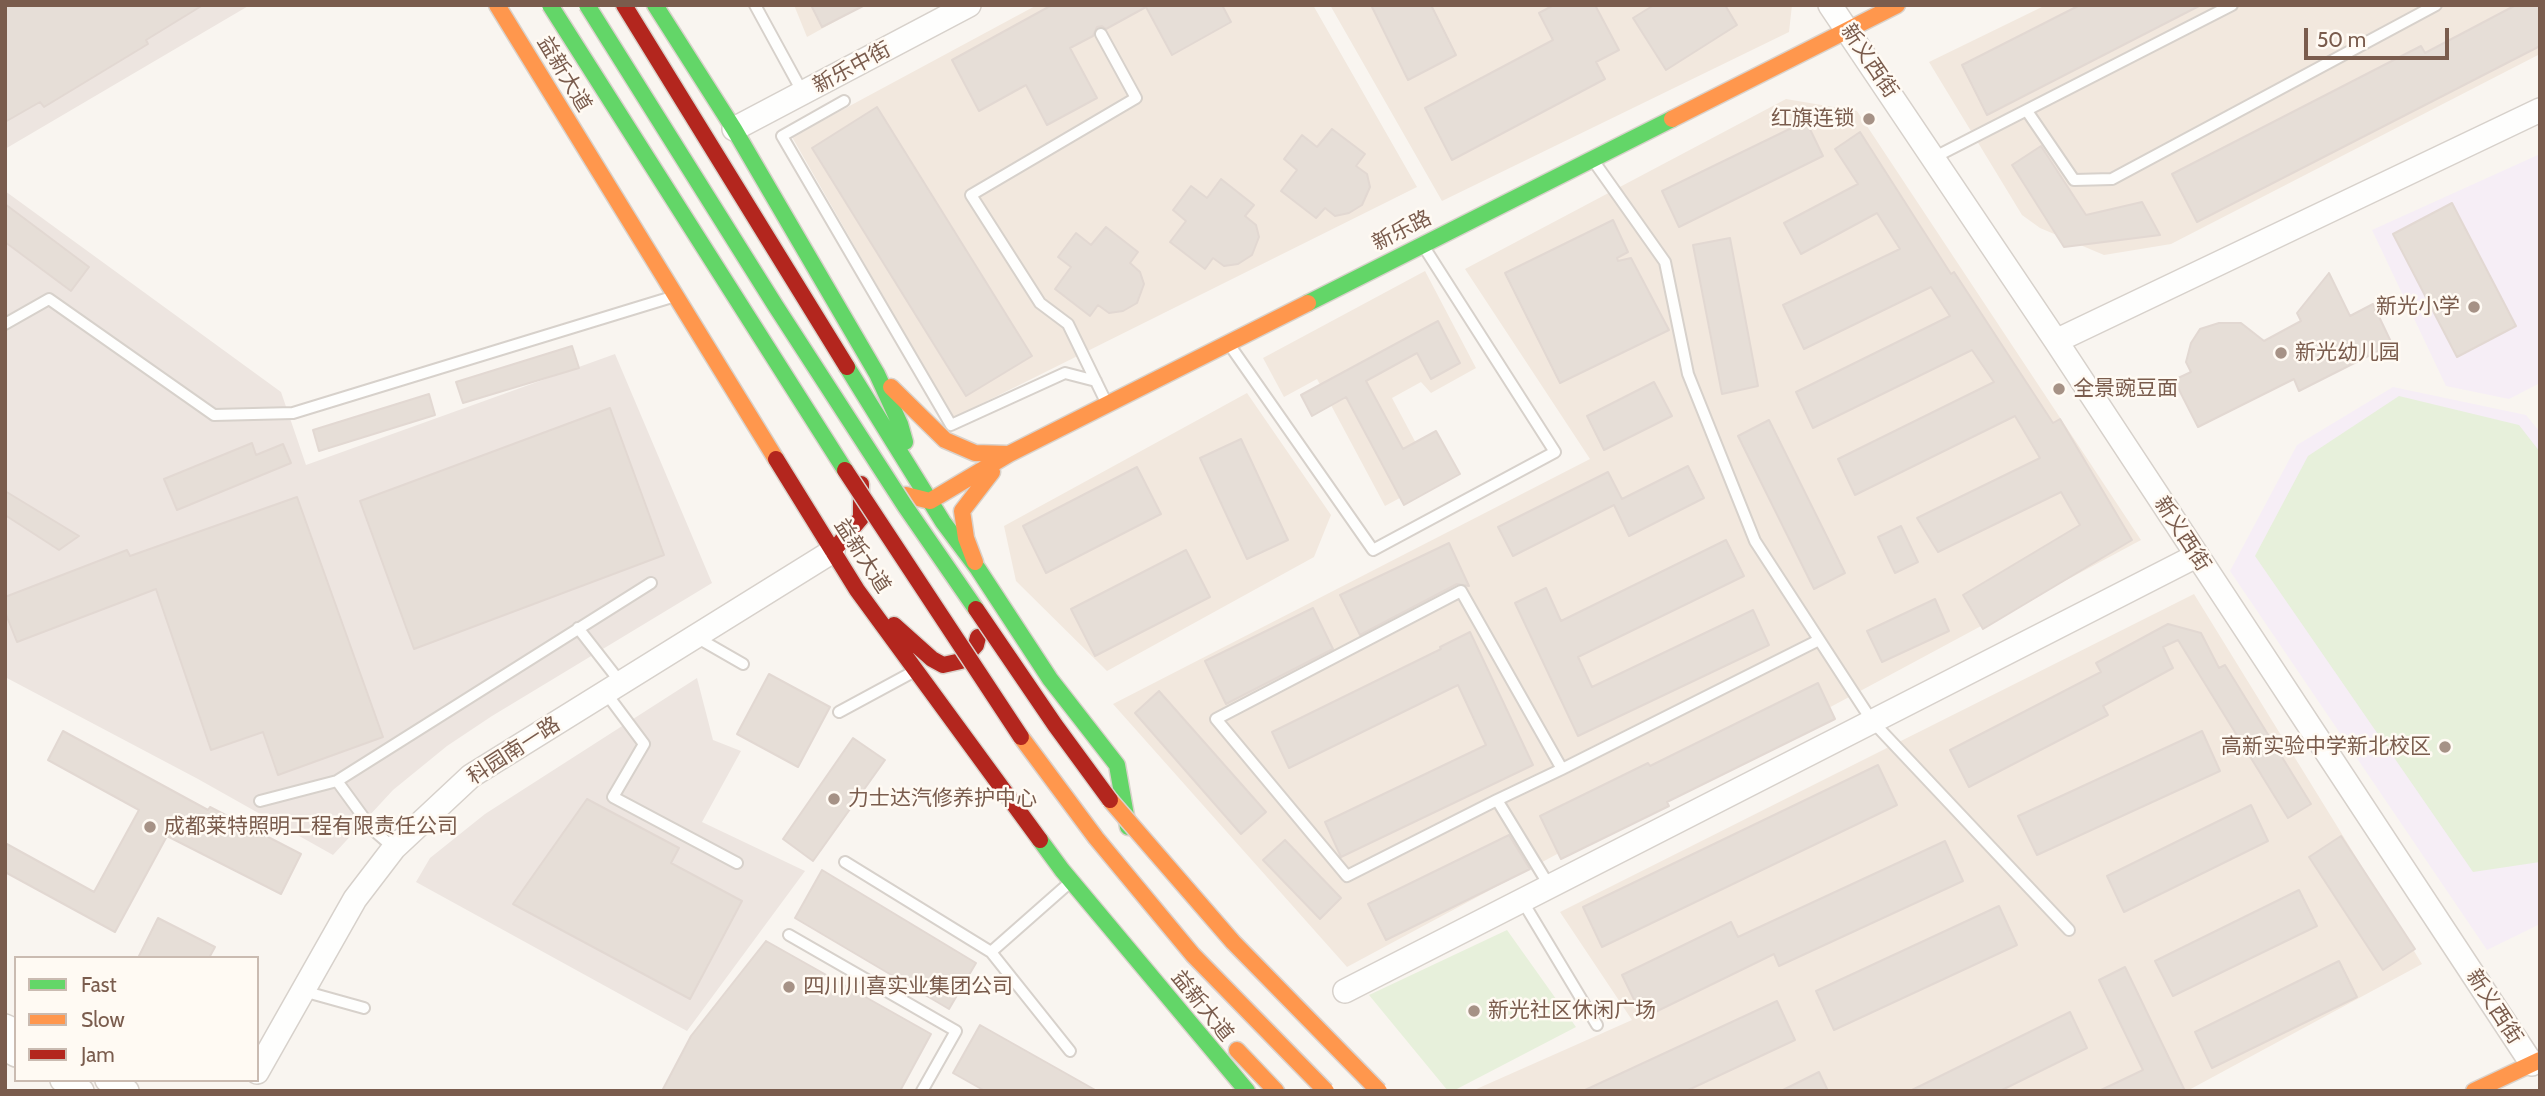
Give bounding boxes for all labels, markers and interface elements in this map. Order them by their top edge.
scale bar [2307,14,2452,58]
street label: 新义西街 [1835,19,1903,103]
text: 50 m [2317,27,2366,52]
street label: 益新大道 [532,32,596,116]
street label: 新乐中街 [809,37,895,99]
place label: 红旗连锁 [1771,106,1855,132]
marker: 红旗连锁 [1861,111,1877,127]
street label: 新乐路 [1368,205,1436,257]
place label: 新光小学 [2376,294,2460,320]
marker: 新光小学 [2466,299,2482,315]
place label: 新光幼儿园 [2295,340,2400,366]
marker: 新光幼儿园 [2273,345,2289,361]
place label: 全景豌豆面 [2073,376,2178,402]
marker: 全景豌豆面 [2051,381,2067,397]
street label: 新义西街 [2149,492,2215,576]
street label: 益新大道 [829,514,895,598]
street label: 科园南一路 [463,712,565,790]
place label: 高新实验中学新北校区 [2221,734,2431,760]
marker: 高新实验中学新北校区 [2437,739,2453,755]
place label: 力士达汽修养护中心 [848,786,1037,812]
marker: 力士达汽修养护中心 [826,791,842,807]
place label: 成都莱特照明工程有限责任公司 [164,814,458,840]
marker: 成都莱特照明工程有限责任公司 [142,819,158,835]
legend [14,956,259,1082]
street label: 益新大道 [1166,965,1238,1047]
street label: 新义西街 [2461,965,2527,1049]
text: Fast [81,972,117,997]
place label: 四川川喜实业集团公司 [803,974,1013,1000]
marker: 四川川喜实业集团公司 [781,979,797,995]
place label: 新光社区休闲广场 [1488,998,1656,1024]
marker: 新光社区休闲广场 [1466,1003,1482,1019]
text: Slow [81,1007,125,1032]
text: Jam [81,1042,115,1067]

